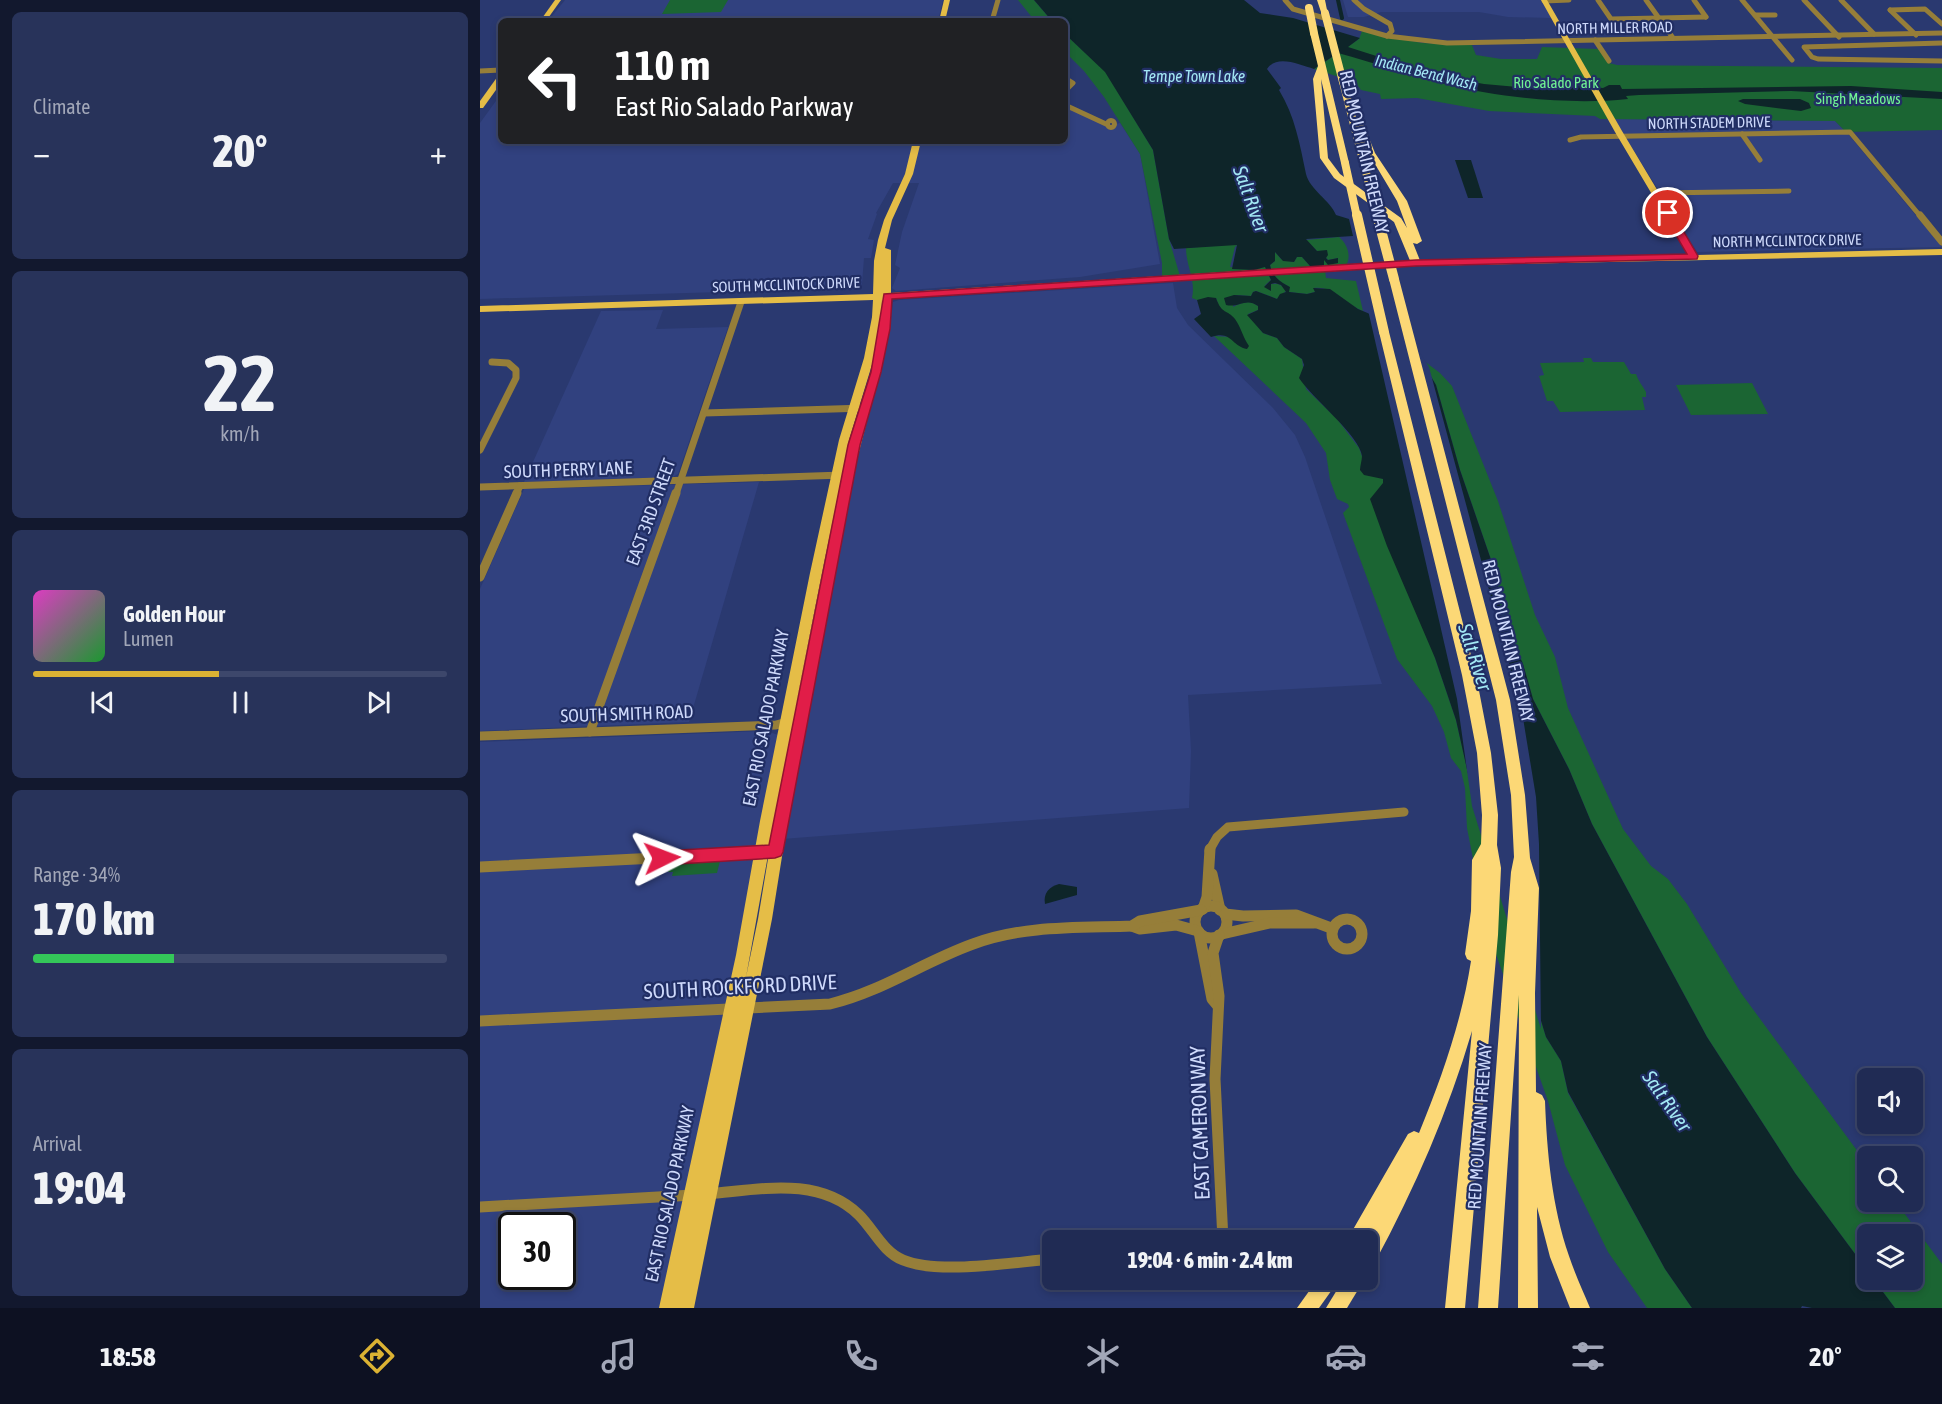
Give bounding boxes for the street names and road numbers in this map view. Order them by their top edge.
street label: NORTH MILLER ROAD [1557,18,1673,37]
street label: RED MOUNTAIN FREEWAY [1335,68,1393,236]
street label: NORTH STADEM DRIVE [1648,113,1771,132]
street label: NORTH MCCLINTOCK DRIVE [1712,231,1862,250]
street label: SOUTH MCCLINTOCK DRIVE [712,273,861,296]
street label: EAST 3RD STREET [621,455,680,568]
street label: SOUTH PERRY LANE [503,457,633,482]
street label: RED MOUNTAIN FREEWAY [1478,557,1539,724]
street label: EAST RIO SALADO PARKWAY [738,628,793,808]
street label: SOUTH SMITH ROAD [560,701,694,726]
street label: SOUTH ROCKFORD DRIVE [643,969,837,1003]
street label: RED MOUNTAIN FREEWAY [1463,1042,1496,1210]
street label: EAST CAMERON WAY [1184,1045,1214,1200]
street label: EAST RIO SALADO PARKWAY [641,1104,698,1284]

